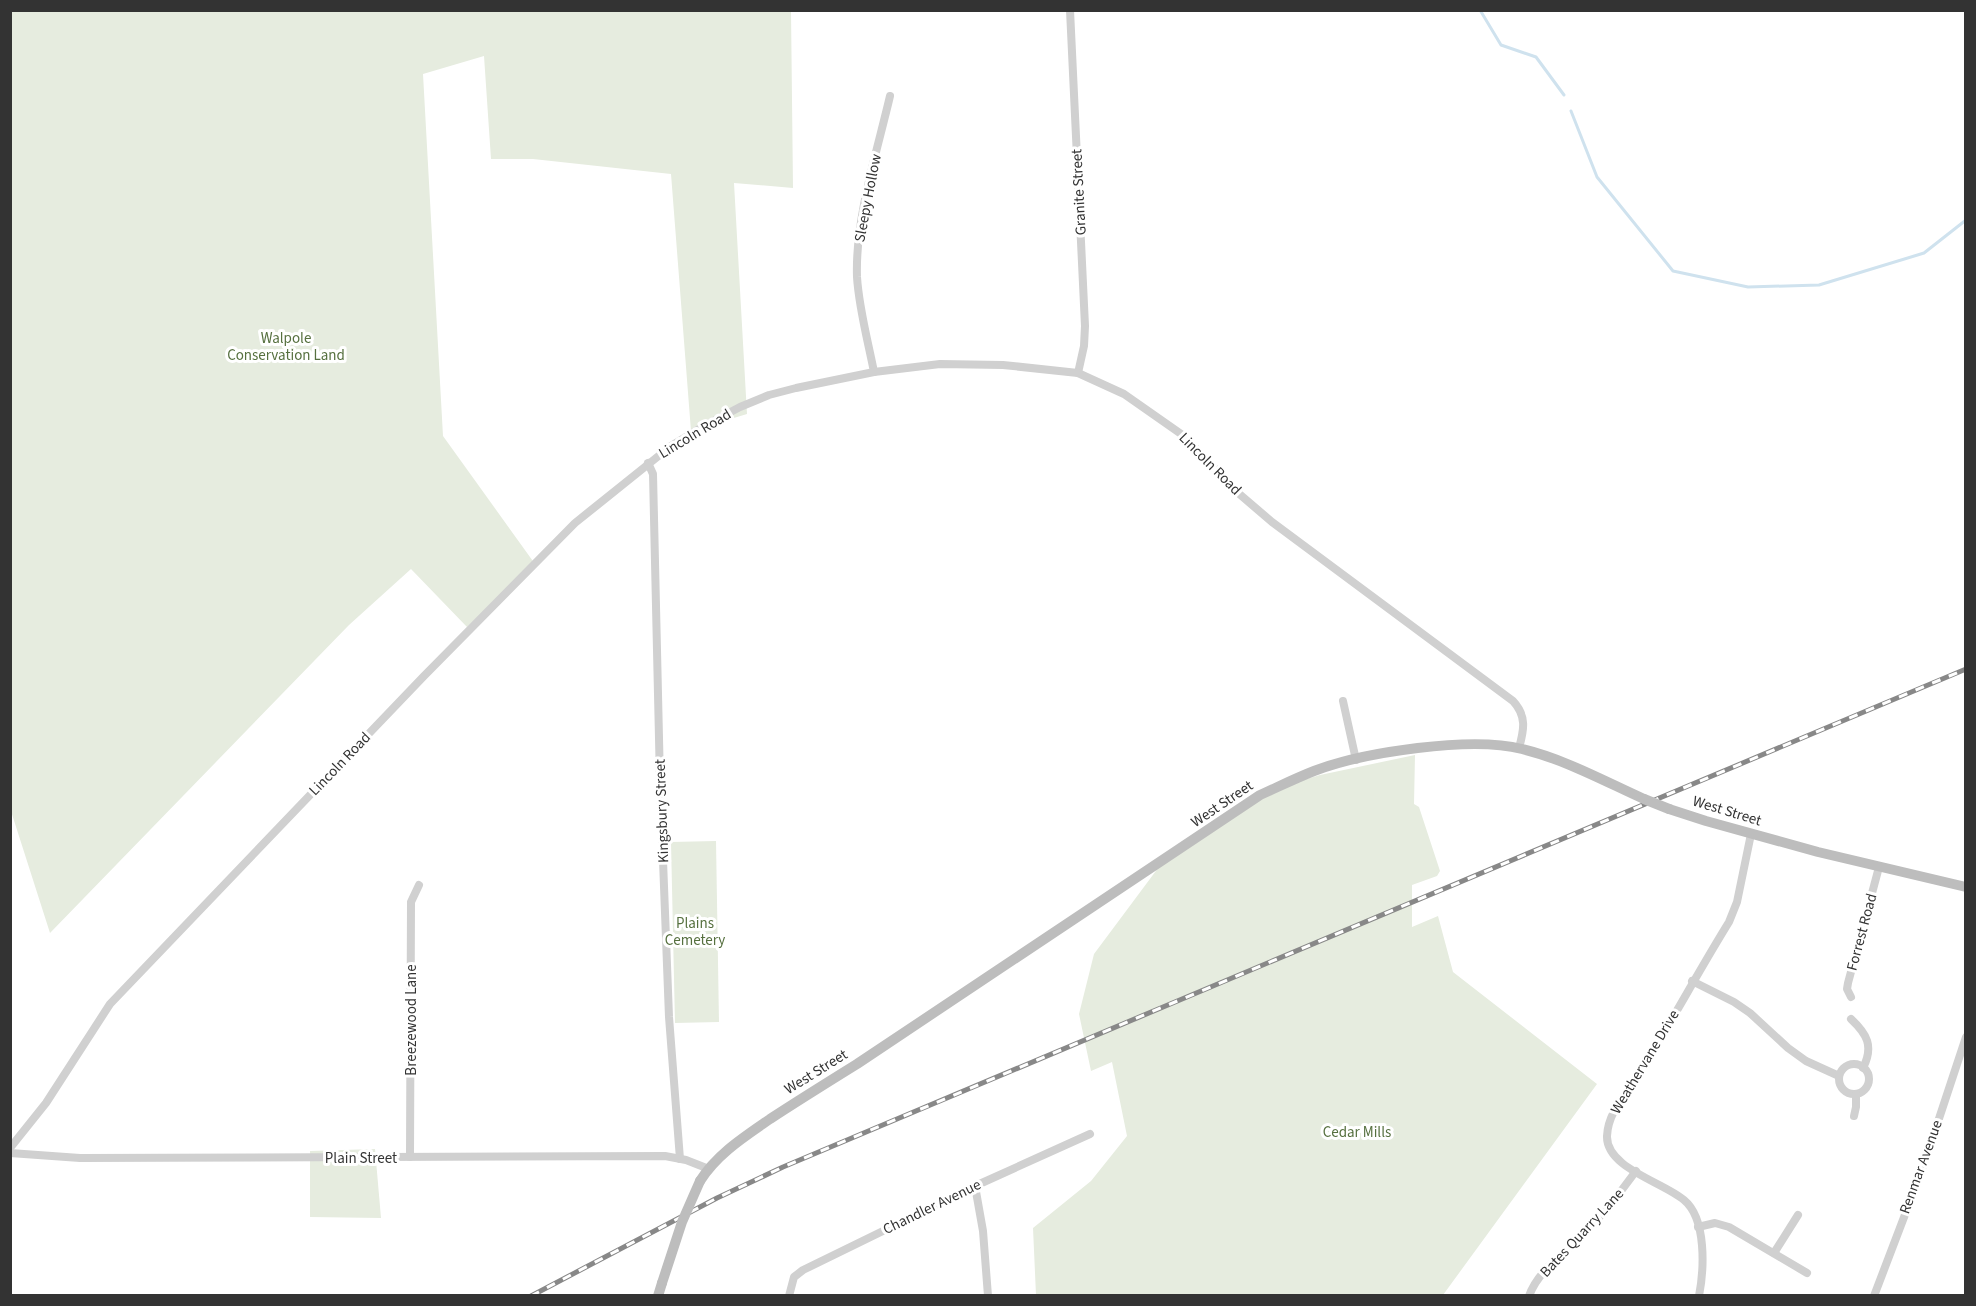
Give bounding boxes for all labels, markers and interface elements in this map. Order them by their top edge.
street label: Granite Street [1066,148,1092,236]
street label: Sleepy Hollow [849,152,887,244]
park label: Walpole Conservation Land [227,328,345,366]
street label: Lincoln Road [655,404,735,464]
street label: Lincoln Road [1174,428,1246,500]
street label: Lincoln Road [304,728,376,800]
street label: Kingsbury Street [650,759,674,863]
street label: West Street [1187,775,1257,833]
street label: West Street [1690,791,1764,831]
street label: Forrest Road [1842,891,1882,973]
park label: Plains Cemetery [665,913,725,951]
street label: Breezewood Lane [401,964,422,1076]
street label: Weathervane Drive [1606,1006,1684,1118]
street label: West Street [780,1044,852,1100]
street label: Renmar Avenue [1894,1117,1948,1217]
park label: Cedar Mills [1323,1122,1391,1143]
street label: Plain Street [325,1148,397,1169]
street label: Chandler Avenue [880,1174,984,1240]
street label: Bates Quarry Lane [1535,1184,1629,1282]

